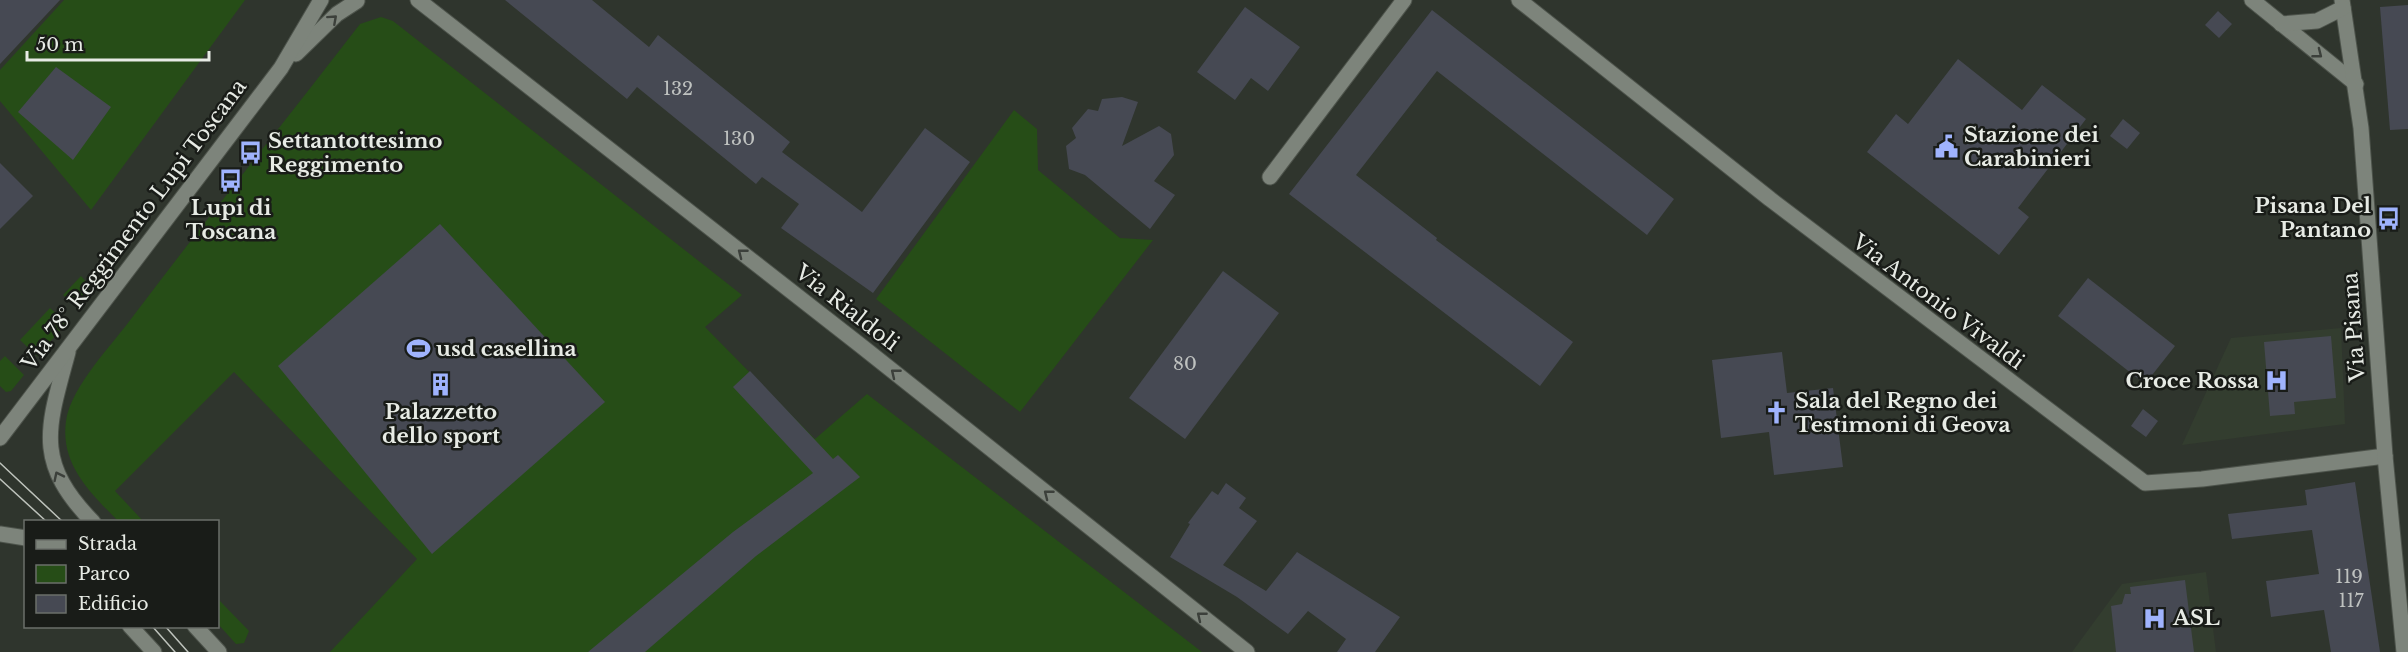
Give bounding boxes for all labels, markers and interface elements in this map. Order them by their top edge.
one-way arrow [326,15,337,26]
scale bar [27,24,208,62]
text: 50 m [36,34,84,56]
one-way arrow [2312,46,2323,57]
street label: Via 78° Reggimento Lupi Toscana [15,74,252,377]
house number: 132 [663,78,693,100]
place label: Stazione dei Carabinieri [1964,122,2099,172]
place label: Settantottesimo Reggimento [268,128,442,178]
house number: 130 [723,128,755,150]
public building icon: Stazione dei Carabinieri [1933,134,1959,160]
bus stop icon: Settantottesimo Reggimento [237,140,263,166]
bus stop icon: Lupi di Toscana [218,167,244,193]
place label: Pisana Del Pantano [2255,193,2372,243]
place label: Lupi di Toscana [186,195,276,245]
bus stop icon: Pisana Del Pantano [2376,205,2402,231]
street label: Via Antonio Vivaldi [1846,228,2029,375]
one-way arrow [738,249,749,260]
street label: Via Rialdoli [789,259,904,357]
street label: Via Pisana [2337,271,2371,384]
sports icon: usd casellina [405,336,431,362]
place label: usd casellina [436,336,577,362]
house number: 80 [1173,353,1197,375]
place label: Croce Rossa [2125,368,2259,394]
hospital icon: Croce Rossa [2264,368,2290,394]
one-way arrow [891,370,902,381]
building icon: Palazzetto dello sport [428,371,454,397]
place label: Sala del Regno dei Testimoni di Geova [1795,388,2011,438]
place label: Palazzetto dello sport [382,399,500,449]
church icon: Sala del Regno dei Testimoni di Geova [1764,400,1790,426]
one-way arrow [54,471,65,482]
one-way arrow [1044,491,1055,502]
legend [24,520,219,628]
text: Strada [78,533,137,555]
text: Parco [78,563,130,585]
house number: 119 [2335,566,2363,588]
house number: 117 [2338,590,2365,612]
text: Edificio [78,593,149,615]
hospital icon: ASL [2142,605,2168,631]
place label: ASL [2172,605,2220,631]
one-way arrow [1197,612,1208,623]

